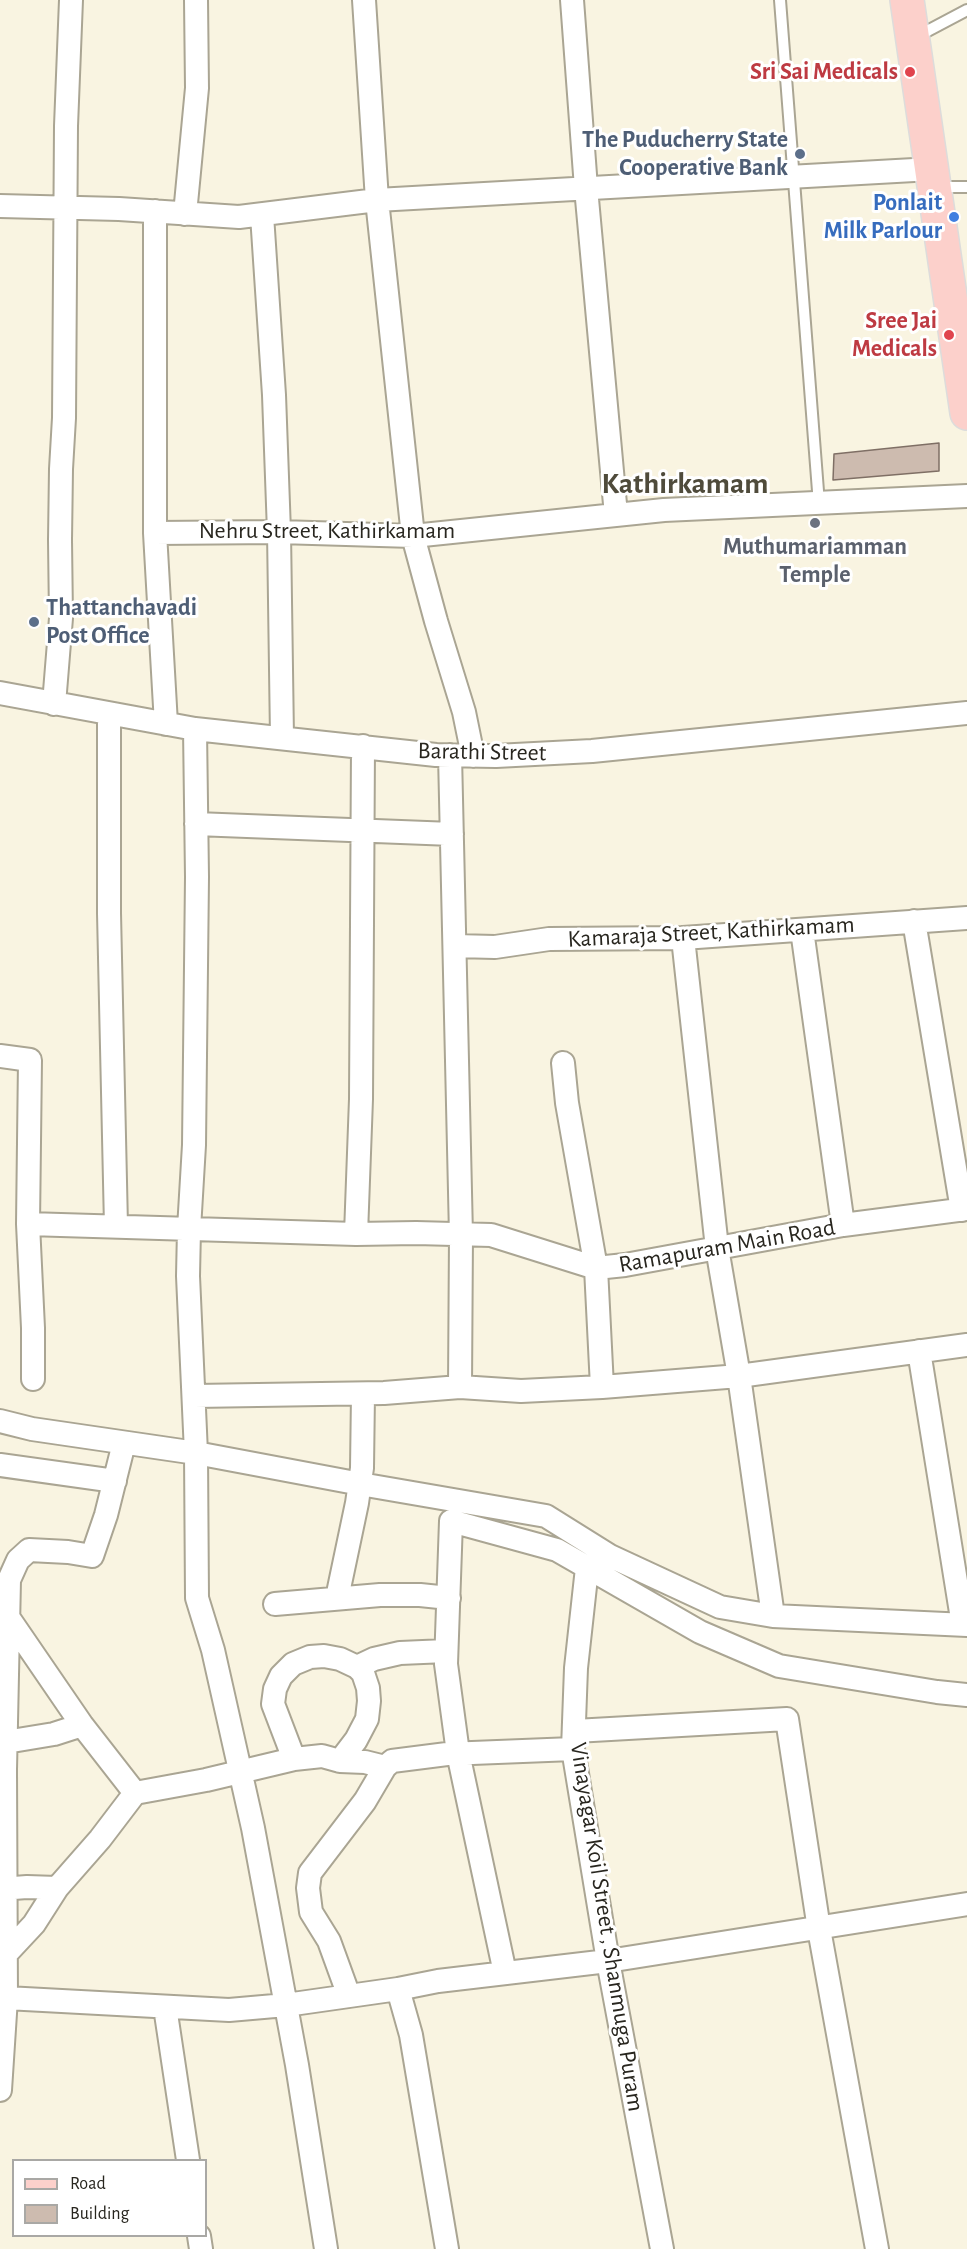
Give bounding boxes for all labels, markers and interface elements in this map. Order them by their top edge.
place label: Sri Sai Medicals [750,58,898,86]
marker: Sri Sai Medicals [903,65,917,79]
place label: The Puducherry State Cooperative Bank [582,126,788,182]
marker: The Puducherry State Cooperative Bank [793,147,807,161]
place label: Ponlait Milk Parlour [824,189,942,245]
marker: Ponlait Milk Parlour [947,210,961,224]
place label: Sree Jai Medicals [852,307,937,363]
marker: Sree Jai Medicals [942,328,956,342]
district label: Kathirkamam [601,466,769,502]
marker: Muthumariamman Temple [808,516,822,530]
street label: Nehru Street, Kathirkamam [199,517,455,545]
place label: Muthumariamman Temple [723,533,907,589]
place label: Thattanchavadi Post Office [46,594,197,650]
marker: Thattanchavadi Post Office [27,615,41,629]
street label: Barathi Street [417,736,547,768]
street label: Kamaraja Street, Kathirkamam [567,910,855,954]
street label: Ramapuram Main Road [616,1213,838,1279]
street label: Vinayagar Koil Street , Shanmuga Puram [564,1740,650,2114]
legend [12,2159,207,2237]
text: Road [70,2175,106,2193]
text: Building [70,2205,129,2223]

